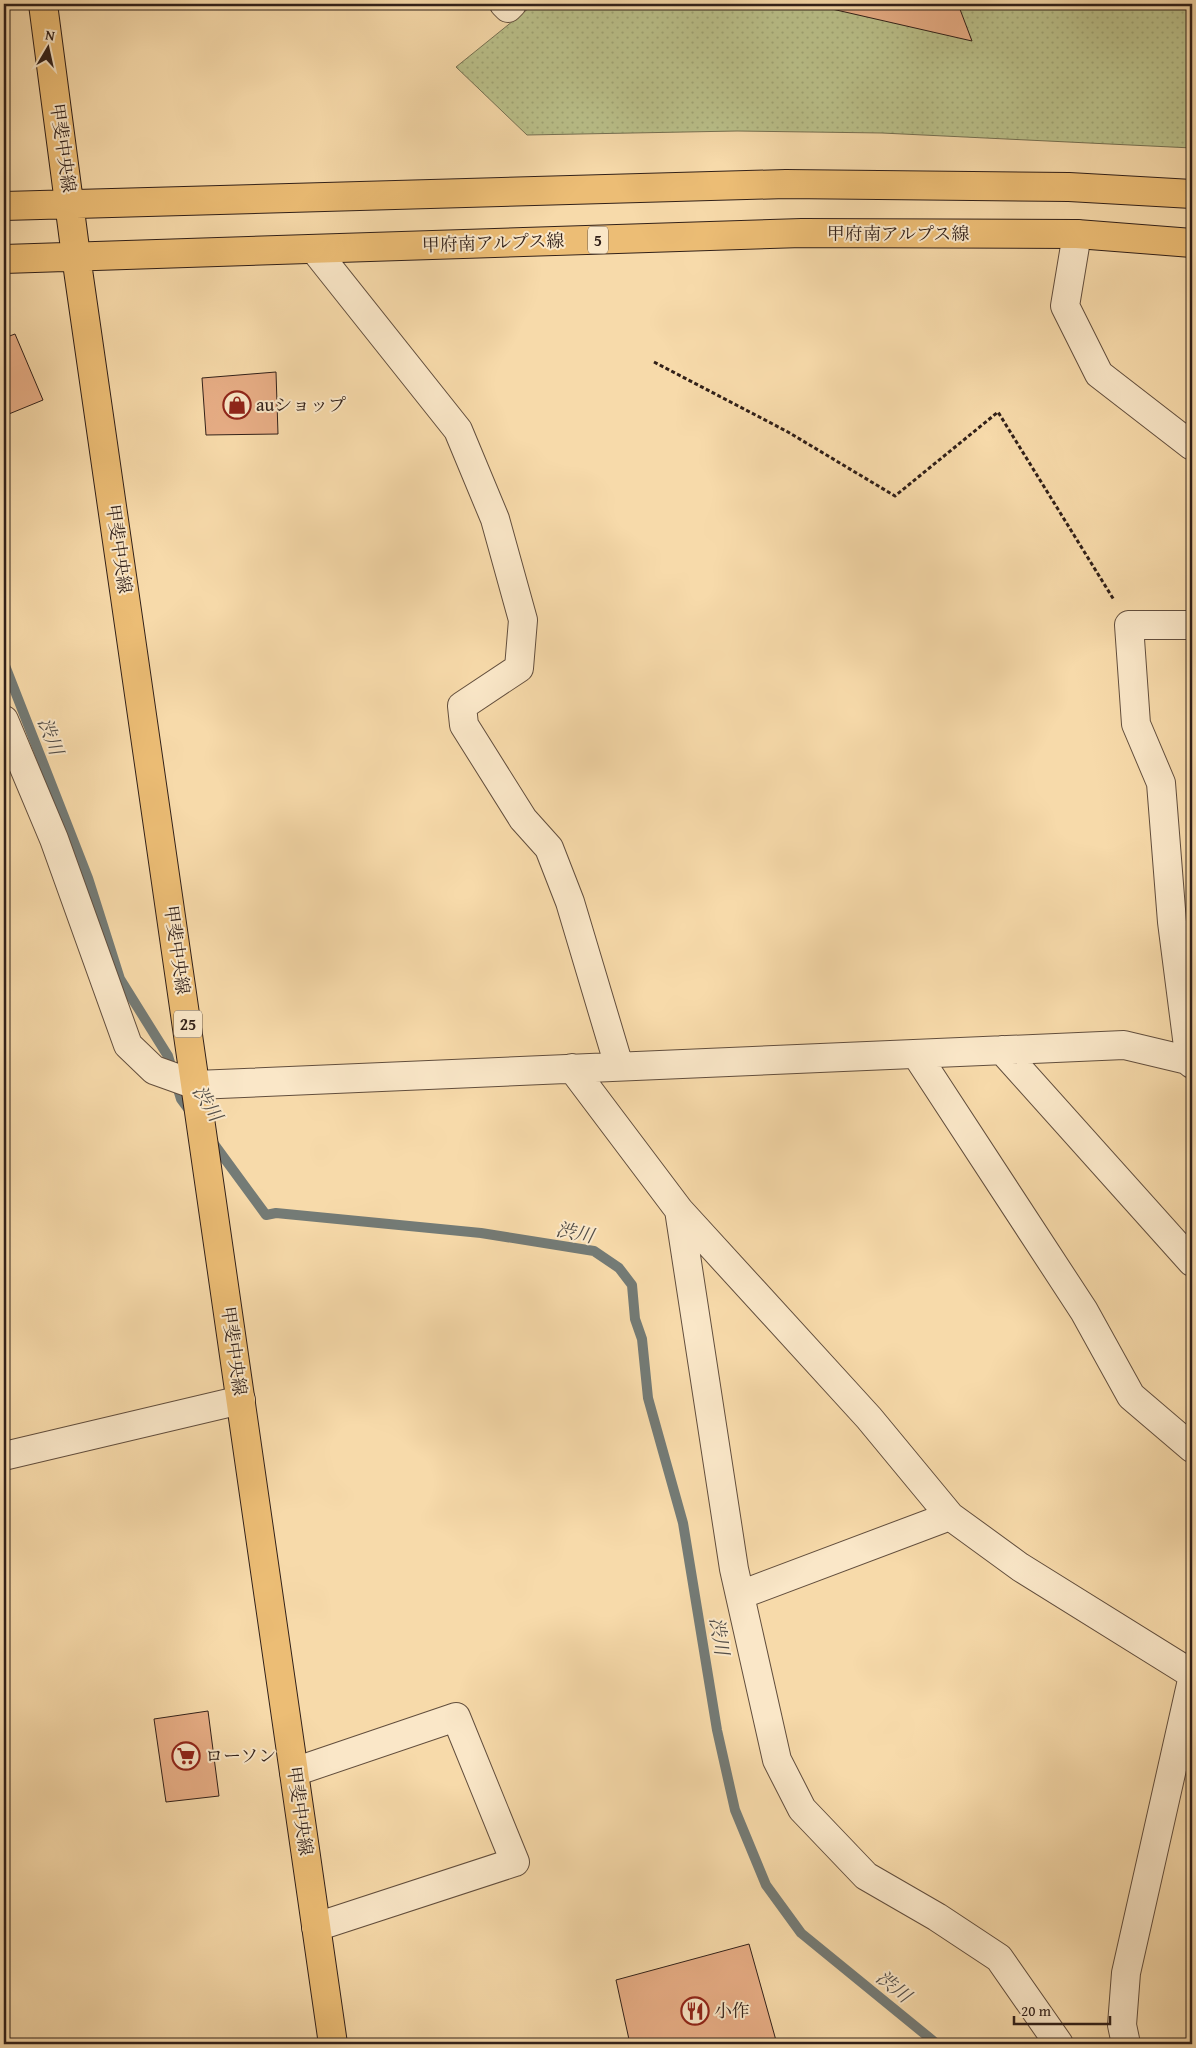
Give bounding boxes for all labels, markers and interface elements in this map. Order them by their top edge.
north arrow [22,22,72,72]
text: N [44,25,57,46]
street label: 甲斐中央線 [44,101,83,194]
street label: 甲府南アルプス線 [827,220,969,247]
road number: 5 [588,226,608,254]
street label: 甲府南アルプス線 [421,227,565,258]
shop icon: auショップ [222,390,252,420]
place label: auショップ [256,391,346,418]
street label: 甲斐中央線 [100,502,139,595]
water label: 渋川 [31,713,72,761]
street label: 甲斐中央線 [158,903,197,996]
road number: 25 [174,1011,202,1038]
water label: 渋川 [186,1079,231,1128]
water label: 渋川 [553,1214,598,1250]
street label: 甲斐中央線 [215,1304,254,1397]
water label: 渋川 [703,1615,737,1659]
supermarket icon: ローソン [171,1741,201,1771]
place label: ローソン [205,1742,276,1769]
street label: 甲斐中央線 [281,1764,320,1857]
water label: 渋川 [870,1963,919,2010]
scale bar [1014,1993,1110,2025]
restaurant icon: 小作 [680,1996,710,2026]
place label: 小作 [714,1997,750,2024]
text: 20 m [1021,2000,1052,2021]

